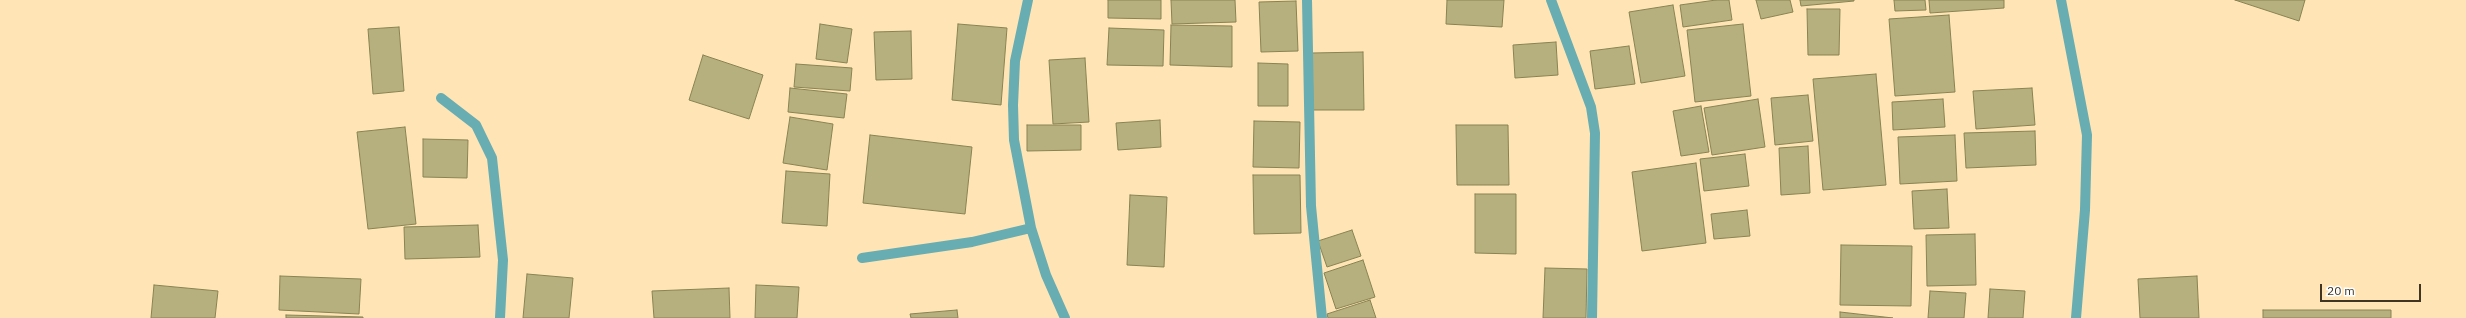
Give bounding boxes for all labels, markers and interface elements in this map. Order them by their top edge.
scale bar [2322,276,2423,302]
text: 20 m [2327,283,2355,298]

